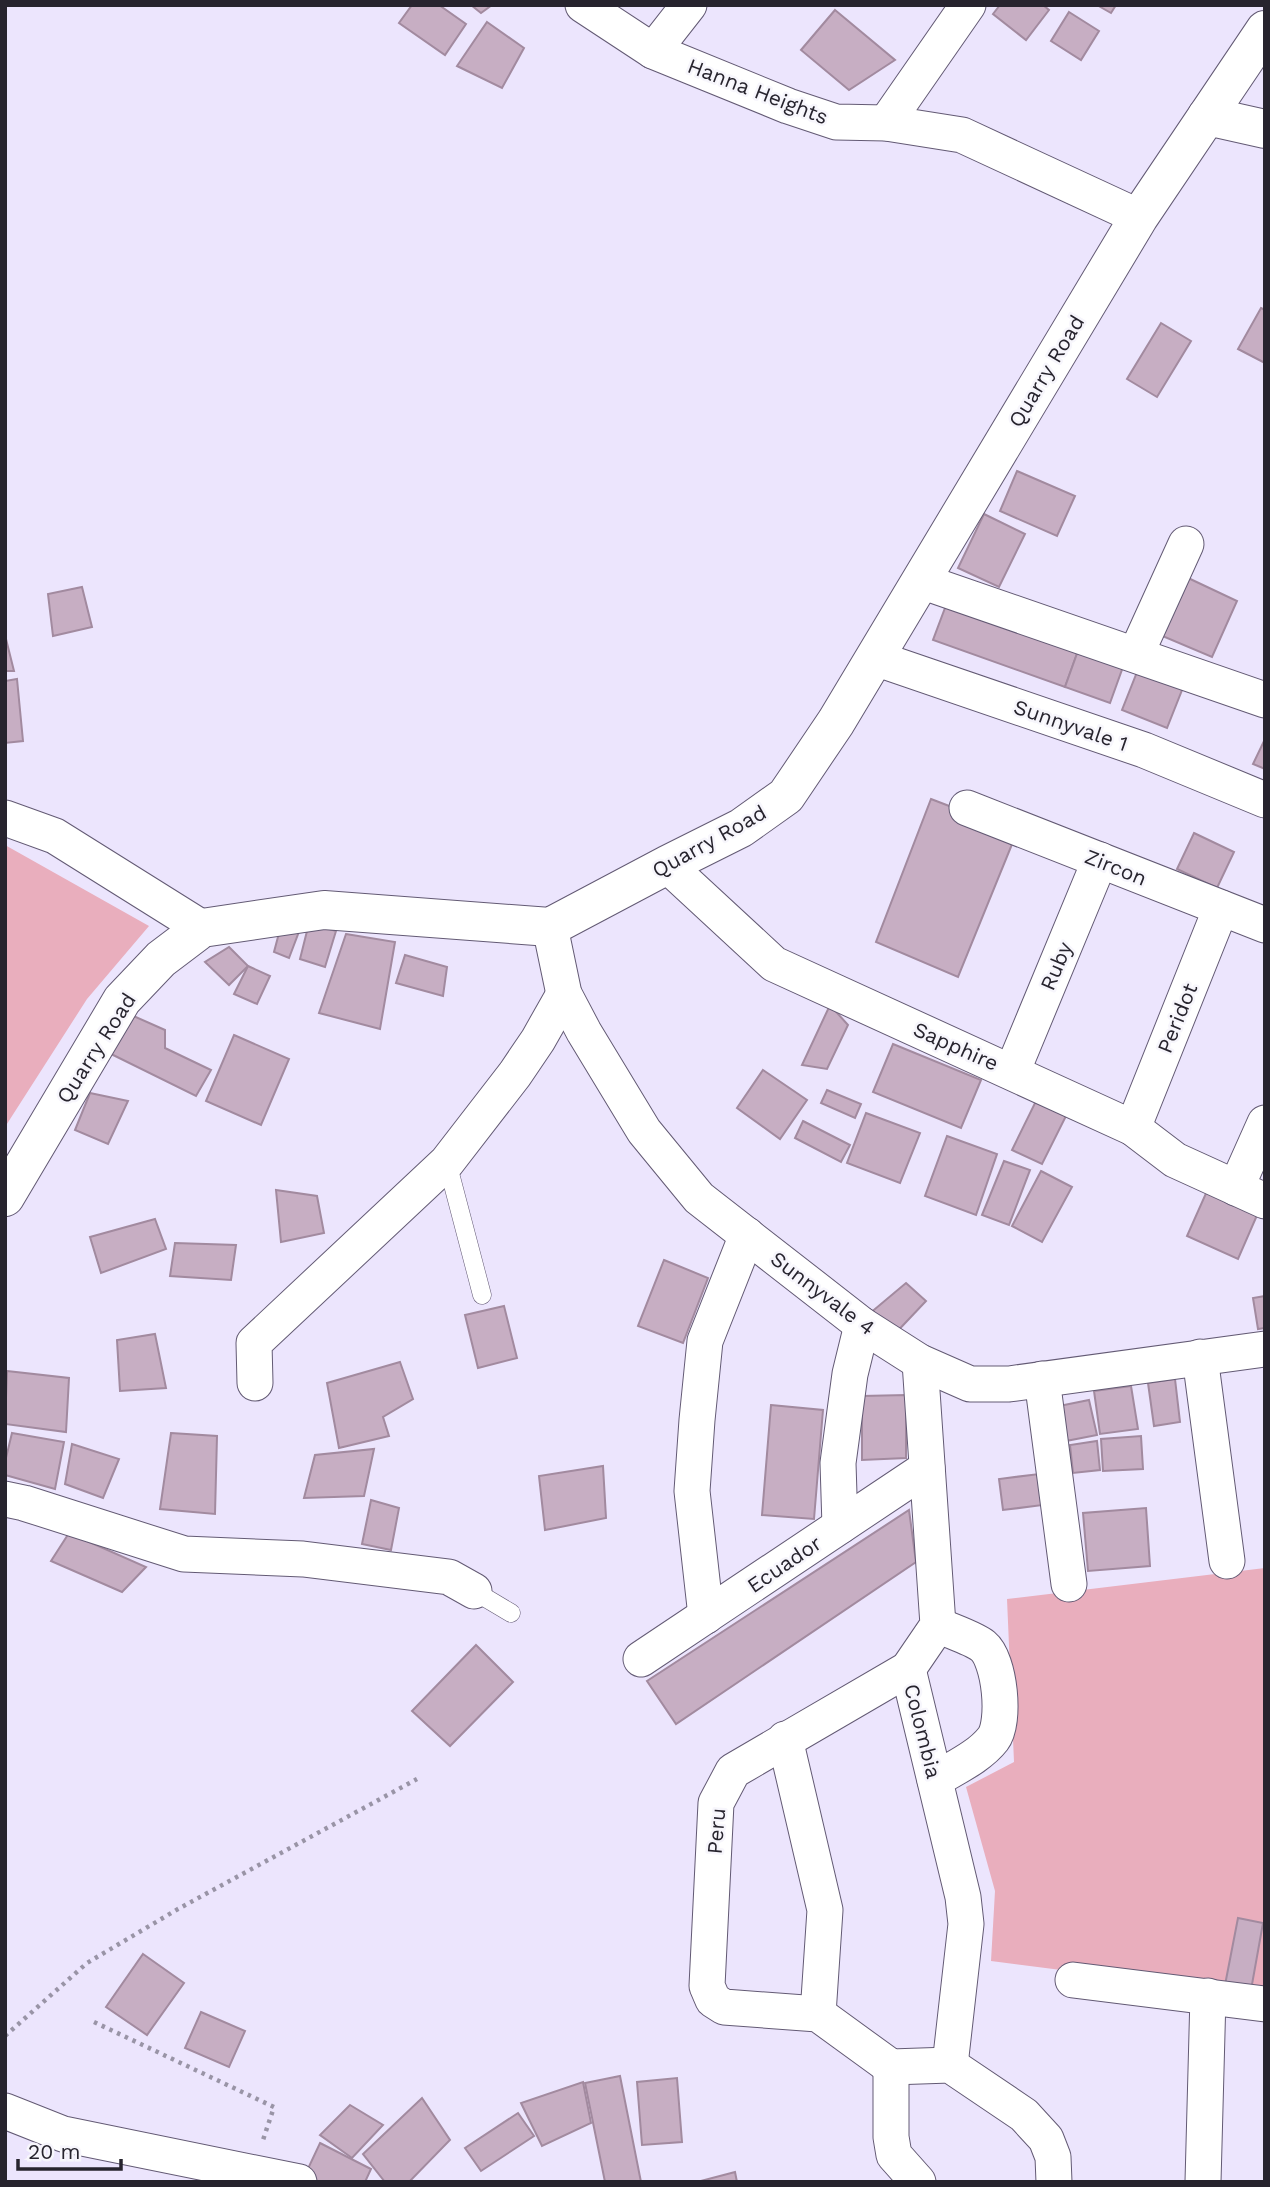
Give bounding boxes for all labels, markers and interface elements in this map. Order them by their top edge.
street label: Hanna Heights [684,53,832,129]
street label: Quarry Road [1003,310,1089,432]
street label: Sunnyvale 1 [1011,694,1131,756]
street label: Quarry Road [648,799,770,883]
street label: Zircon [1081,843,1151,891]
street label: Ruby [1035,938,1077,994]
street label: Peridot [1152,979,1202,1057]
street label: Quarry Road [51,988,141,1108]
street label: Sapphire [910,1016,1002,1076]
street label: Sunnyvale 4 [766,1246,880,1340]
street label: Ecuador [742,1530,826,1598]
street label: Colombia [899,1681,947,1781]
street label: Peru [702,1807,730,1855]
scale bar [18,2128,121,2172]
text: 20 m [28,2139,80,2164]

